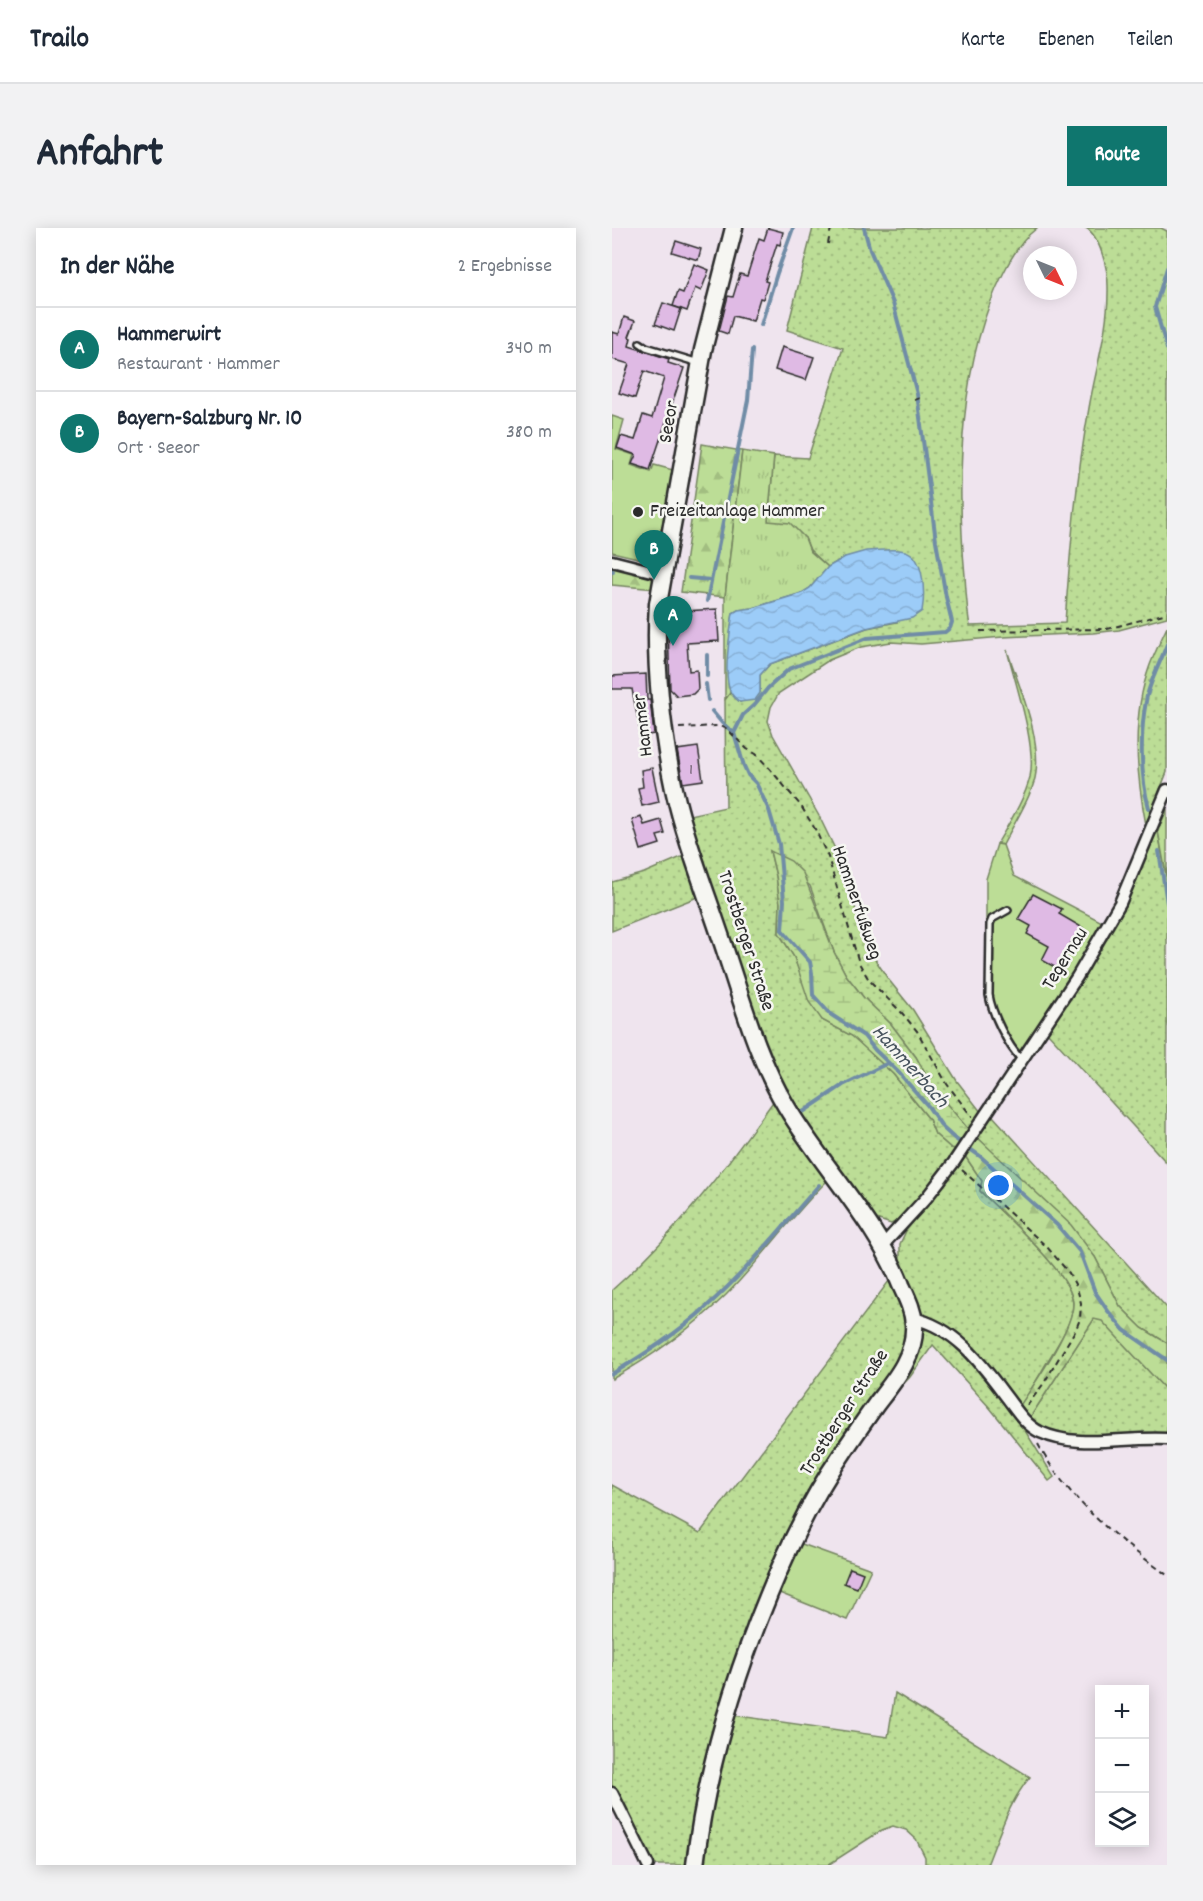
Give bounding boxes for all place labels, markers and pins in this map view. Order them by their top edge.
place label: Freizeitanlage Hammer [650,498,825,526]
marker: Freizeitanlage Hammer [631,505,645,519]
pin: B [634,530,674,580]
pin: A [654,596,692,646]

